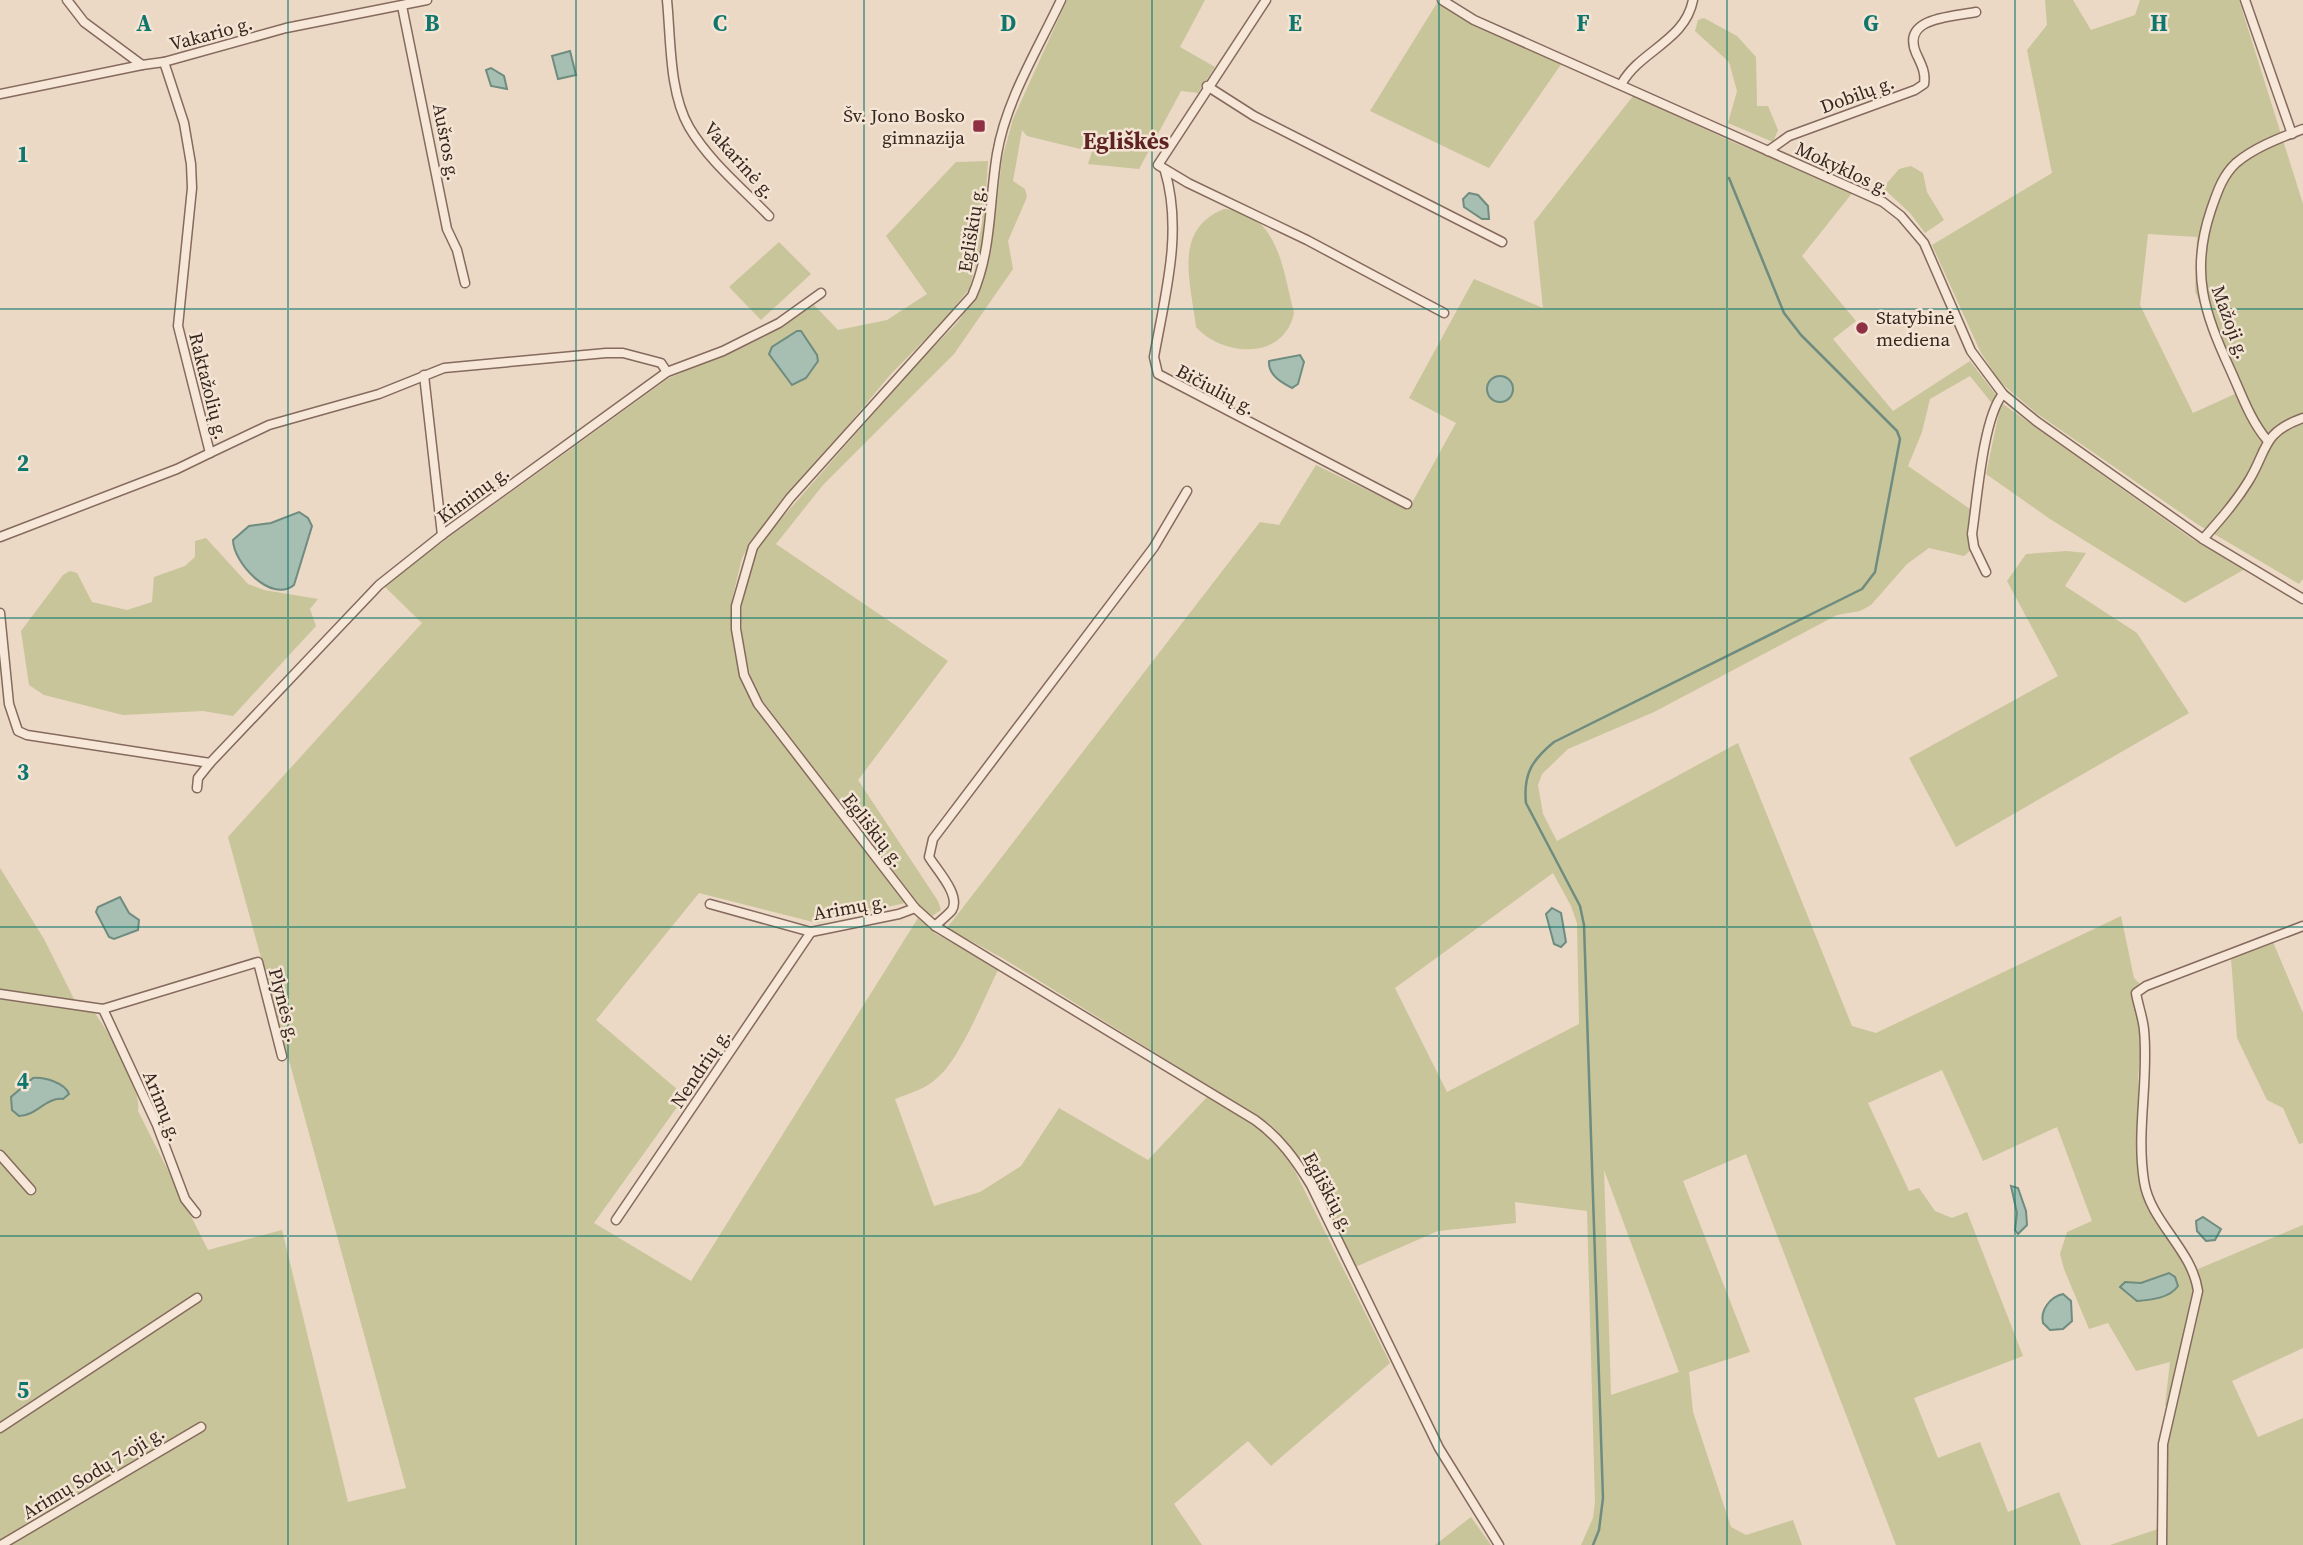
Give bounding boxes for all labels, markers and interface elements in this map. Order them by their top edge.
text: A [136,7,152,39]
text: B [425,7,440,39]
text: C [713,7,727,39]
text: D [1000,7,1016,39]
text: E [1288,7,1302,39]
text: F [1576,7,1590,39]
text: G [1863,7,1879,39]
text: H [2150,7,2168,39]
street label: Vakario g. [167,9,255,57]
street label: Dobilų g. [1816,69,1898,119]
street label: Aušros g. [427,101,467,183]
place label: Šv. Jono Bosko gimnazija [843,102,965,150]
street label: Vakarinė g. [698,116,782,204]
marker: Šv. Jono Bosko gimnazija [971,118,987,134]
district label: Egliškės [1083,125,1169,157]
street label: Mokyklos g. [1792,135,1894,201]
text: 1 [17,138,29,170]
street label: Egliškių g. [951,184,991,274]
street label: Mažoji g. [2206,282,2256,362]
place label: Statybinė mediena [1876,304,1955,352]
marker: Statybinė mediena [1854,320,1870,336]
street label: Raktažolių g. [183,330,235,442]
street label: Bičiulių g. [1172,357,1260,421]
text: 2 [17,447,29,479]
street label: Kiminų g. [432,459,514,529]
text: 3 [17,756,29,788]
street label: Egliškių g. [837,788,911,872]
street label: Arimų g. [811,888,889,926]
street label: Plynės g. [263,965,307,1045]
street label: Nendrių g. [664,1023,736,1113]
text: 4 [17,1065,29,1097]
street label: Arimų g. [137,1067,189,1145]
street label: Egliškių g. [1297,1147,1361,1237]
text: 5 [17,1374,29,1406]
street label: Arimų Sodų 7-oji g. [17,1419,169,1525]

